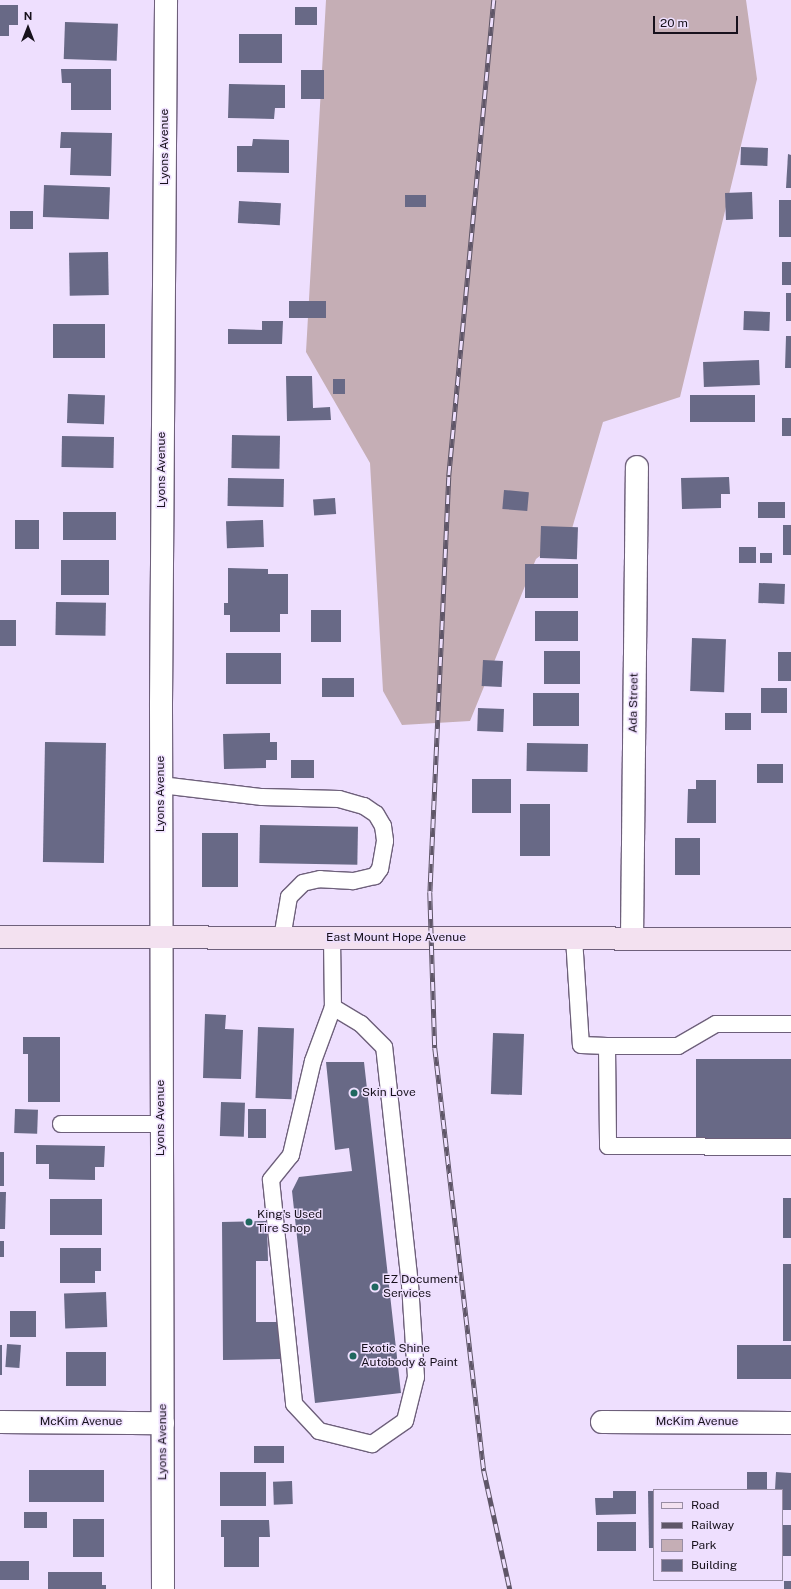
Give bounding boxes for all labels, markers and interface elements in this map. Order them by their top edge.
north arrow [8,8,48,48]
scale bar [655,8,740,34]
text: N [24,10,32,22]
text: 20 m [660,16,688,30]
street label: Lyons Avenue [158,109,172,185]
street label: Lyons Avenue [155,432,169,508]
street label: Ada Street [626,673,642,733]
street label: Lyons Avenue [154,756,168,832]
street label: East Mount Hope Avenue [326,931,466,945]
street label: Lyons Avenue [154,1080,168,1156]
place label: Skin Love [362,1086,416,1100]
marker: Skin Love [349,1088,359,1098]
place label: King's Used Tire Shop [257,1208,322,1236]
marker: King's Used Tire Shop [244,1217,254,1227]
place label: EZ Document Services [383,1273,458,1301]
marker: EZ Document Services [370,1282,380,1292]
place label: Exotic Shine Autobody & Paint [361,1342,458,1370]
marker: Exotic Shine Autobody & Paint [348,1351,358,1361]
street label: Lyons Avenue [156,1404,170,1480]
street label: McKim Avenue [40,1415,122,1429]
street label: McKim Avenue [656,1415,738,1429]
legend [653,1489,783,1581]
text: Road [691,1498,719,1512]
text: Railway [691,1518,734,1532]
text: Park [691,1538,717,1552]
text: Building [691,1558,737,1572]

